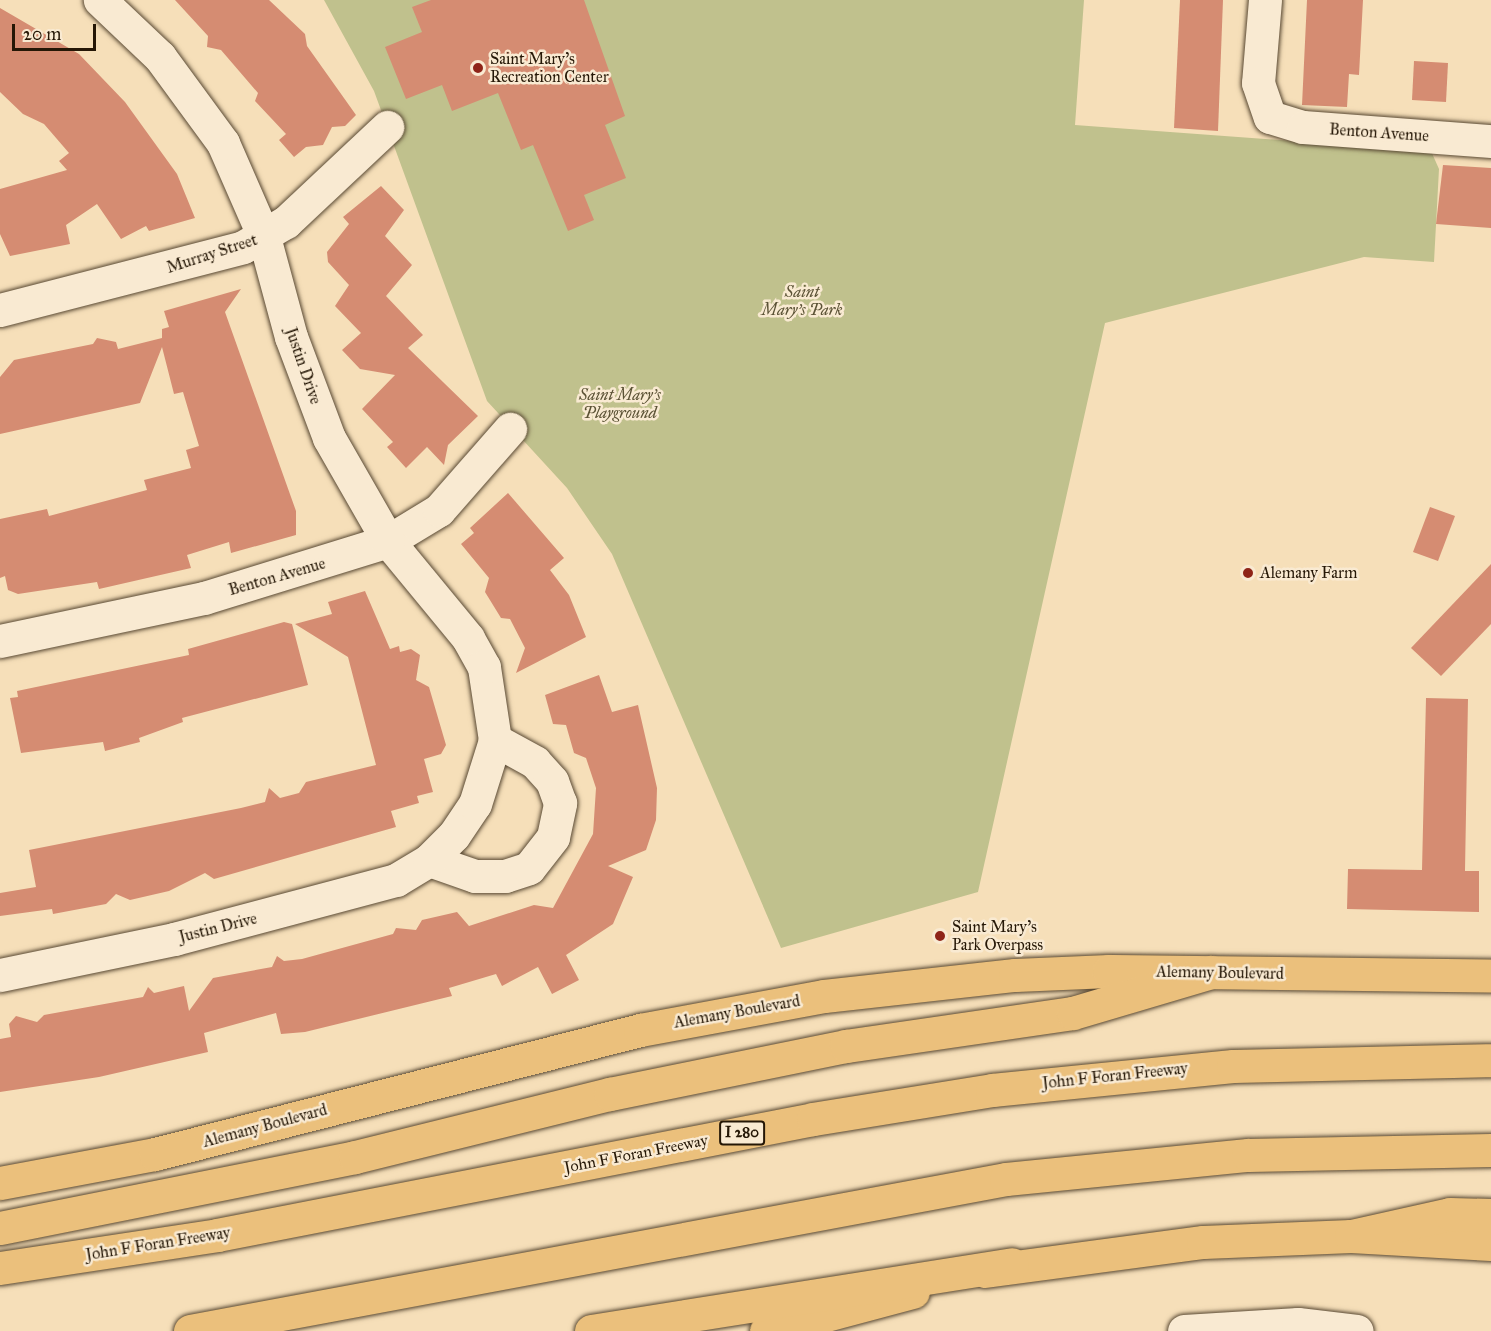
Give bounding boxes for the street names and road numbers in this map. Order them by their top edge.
street label: Benton Avenue [1329,120,1429,146]
street label: Murray Street [164,230,260,278]
street label: Justin Drive [281,325,325,407]
street label: Benton Avenue [226,554,328,600]
street label: Justin Drive [177,909,259,947]
street label: Alemany Boulevard [1156,962,1284,984]
street label: Alemany Boulevard [672,991,802,1033]
street label: John F Foran Freeway [1041,1059,1189,1093]
street label: Alemany Boulevard [201,1100,329,1152]
road number: I 280 [718,1121,766,1145]
street label: John F Foran Freeway [563,1131,709,1177]
street label: John F Foran Freeway [84,1223,232,1265]

